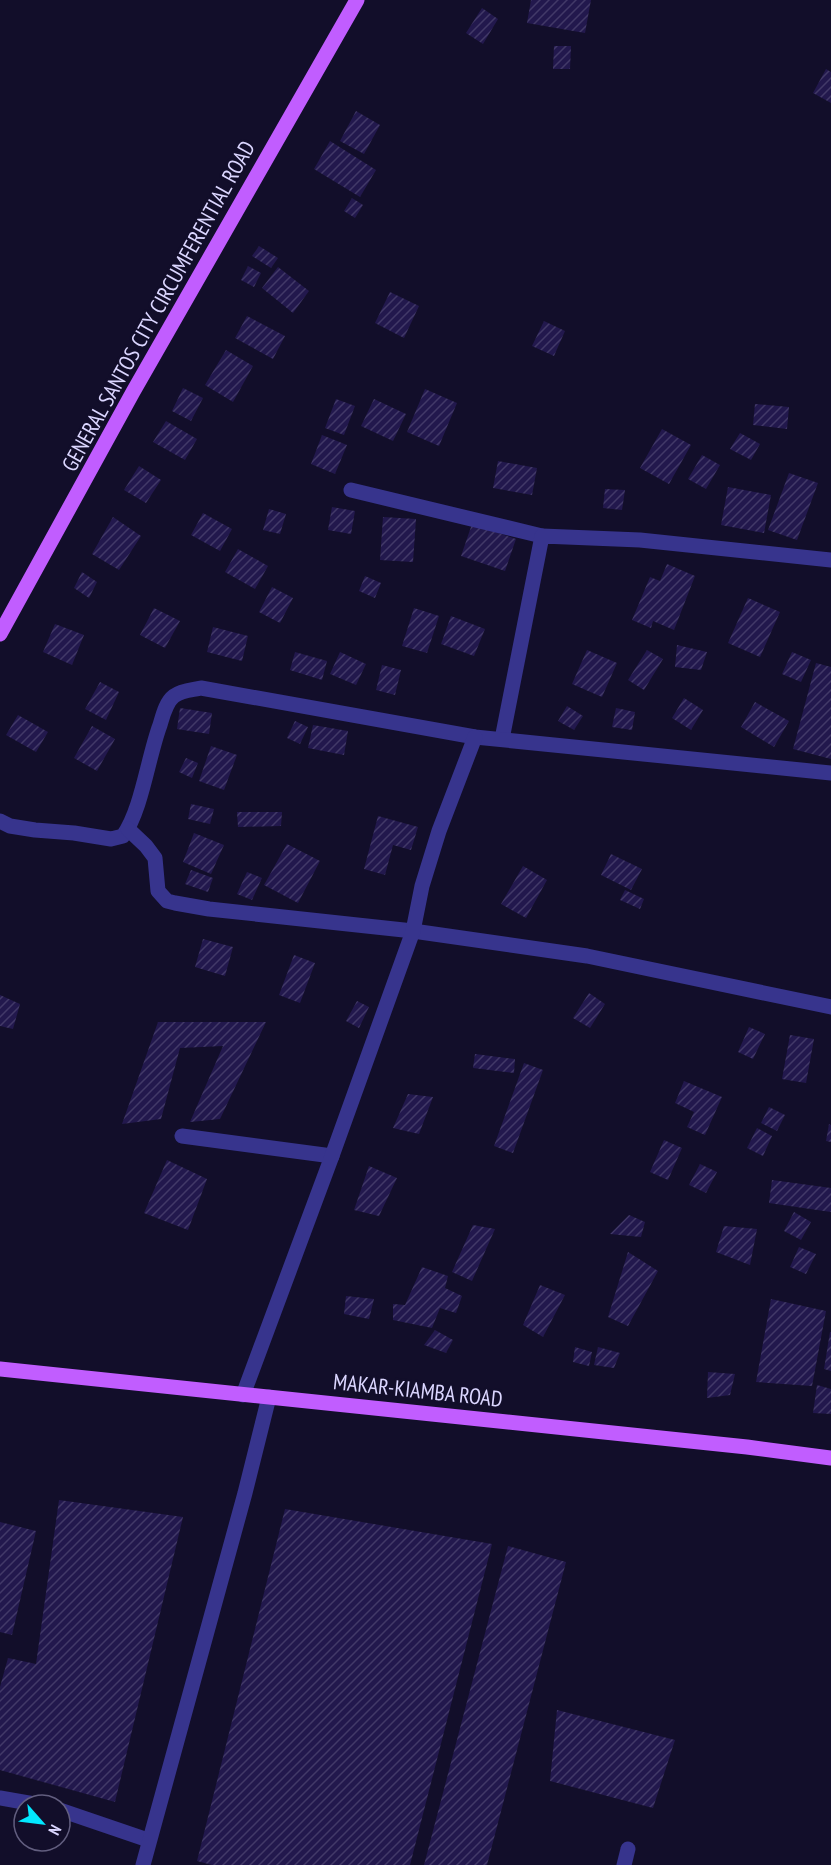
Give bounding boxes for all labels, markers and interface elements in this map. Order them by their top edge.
street label: GENERAL SANTOS CITY CIRCUMFERENTIAL ROAD [55,136,261,476]
street label: MAKAR-KIAMBA ROAD [332,1367,504,1413]
north arrow [12,1793,72,1853]
text: N [44,1822,66,1839]

